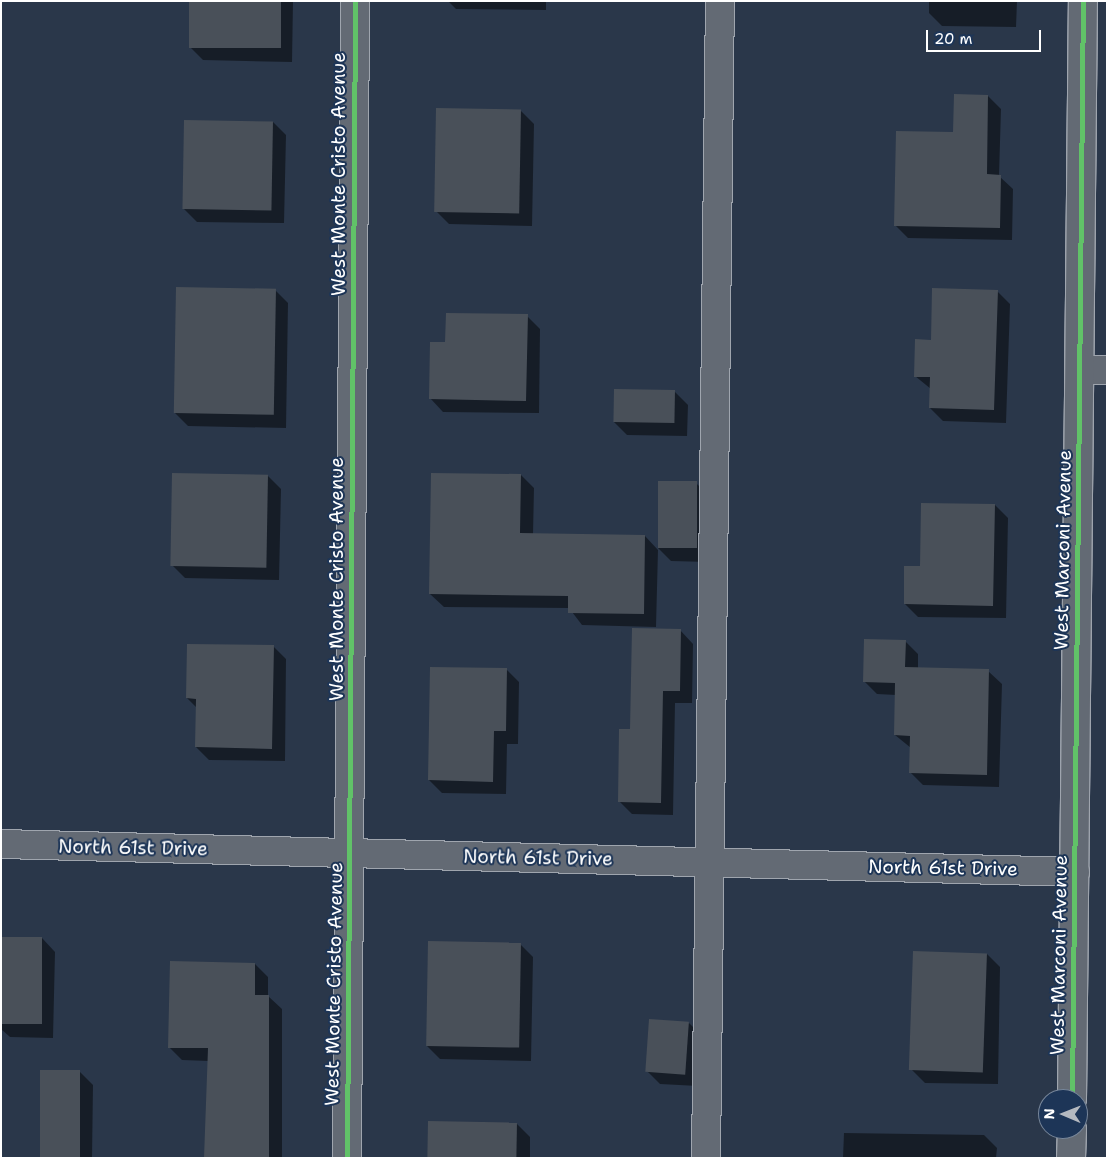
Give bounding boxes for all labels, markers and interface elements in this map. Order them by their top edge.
scale bar [928,20,1043,52]
text: 20 m [934,29,973,49]
street label: West Monte Cristo Avenue [328,52,350,296]
street label: West Marconi Avenue [1050,450,1076,650]
street label: West Monte Cristo Avenue [326,457,348,701]
street label: North 61st Drive [58,835,208,861]
street label: North 61st Drive [463,845,613,871]
street label: North 61st Drive [868,855,1018,881]
street label: West Marconi Avenue [1046,855,1072,1055]
street label: West Monte Cristo Avenue [320,862,348,1106]
north arrow [1038,1089,1088,1139]
text: N [1040,1108,1058,1119]

